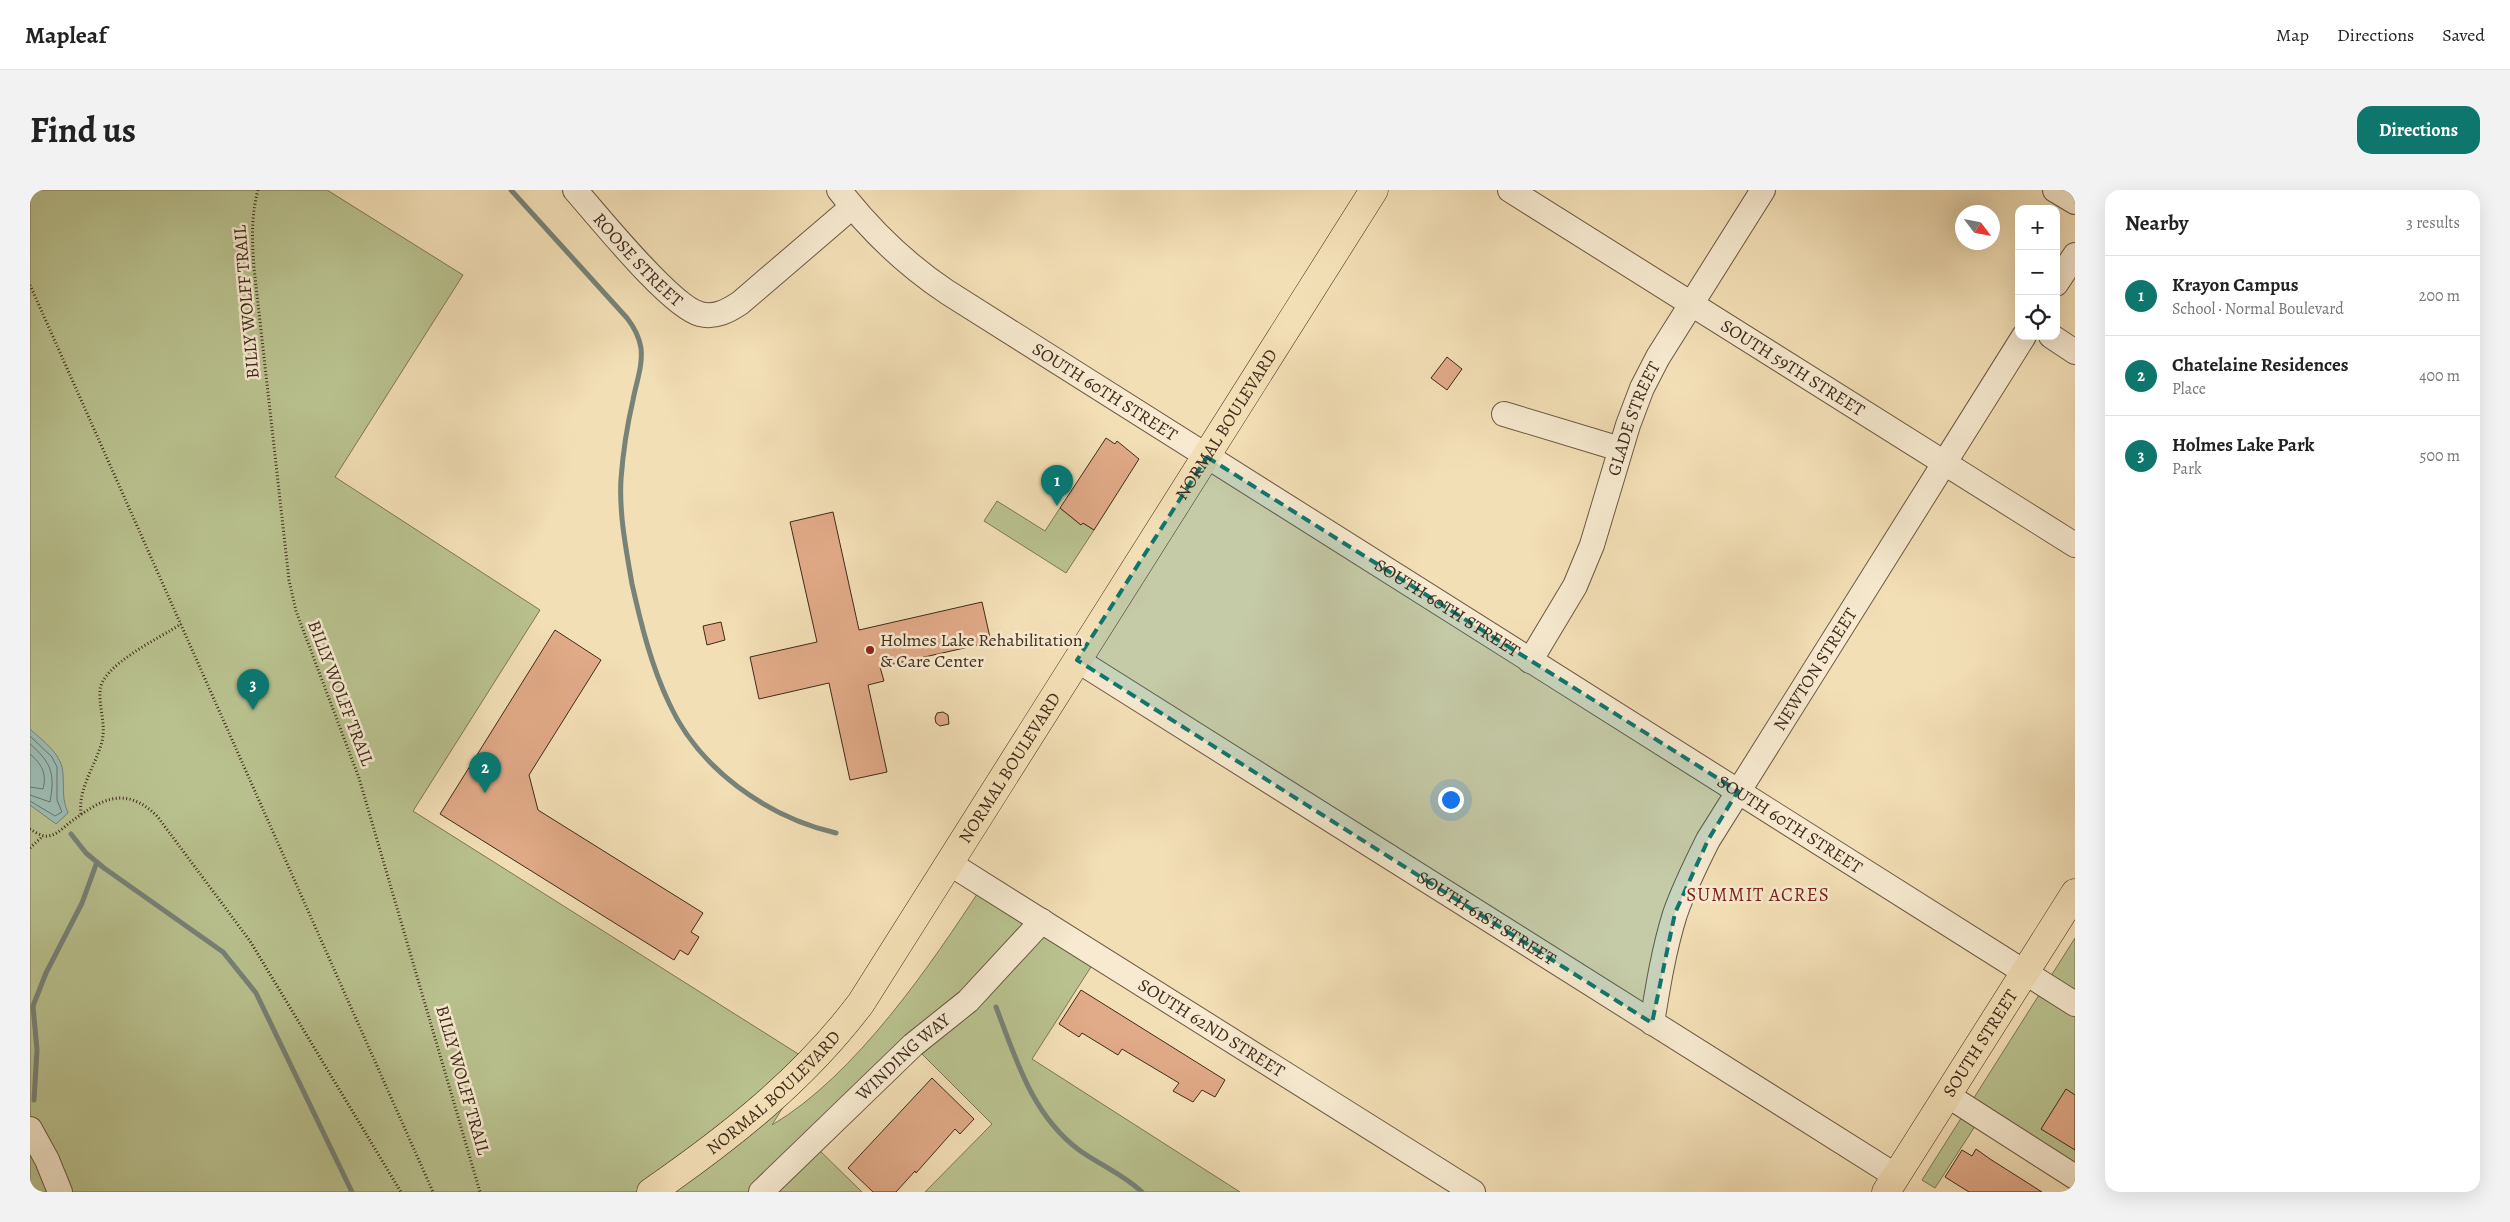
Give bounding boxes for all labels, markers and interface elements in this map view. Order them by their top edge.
text: Mapleaf [25,19,107,51]
text: Map [2276,23,2309,47]
text: Directions [2337,23,2414,47]
text: Saved [2442,23,2485,47]
text: Find us [30,106,136,154]
button: Directions [2357,106,2480,154]
north arrow [1955,205,2000,250]
map controls [2015,205,2060,340]
button: + [2015,205,2060,250]
street label: ROOSE STREET [588,208,688,312]
text: Nearby [2125,209,2188,237]
text: 3 results [2406,212,2460,234]
street label: BILLY WOLFF TRAIL [227,223,265,380]
button: − [2015,250,2060,295]
text: Krayon Campus [2172,272,2298,298]
text: 1 [2138,285,2144,307]
text: 200 m [2419,285,2460,307]
button: locate [2015,295,2060,340]
text: School · Normal Boulevard [2172,298,2344,320]
street label: SOUTH 59TH STREET [1716,313,1869,422]
street label: SOUTH 60TH STREET [1028,337,1182,447]
street label: NORMAL BOULEVARD [1170,344,1283,504]
text: Chatelaine Residences [2172,352,2349,378]
street label: GLADE STREET [1601,357,1666,479]
text: 2 [2137,365,2145,387]
text: 400 m [2419,365,2460,387]
text: Place [2172,378,2206,400]
text: Holmes Lake Park [2172,432,2314,458]
text: 3 [2138,445,2144,467]
text: 500 m [2420,445,2460,467]
text: Park [2172,458,2202,480]
pin: 1 [1041,465,1073,506]
street label: SOUTH 60TH STREET [1370,553,1525,663]
street label: NEWTON STREET [1768,603,1863,735]
street label: BILLY WOLFF TRAIL [302,617,380,770]
place label: Holmes Lake Rehabilitation & Care Center [880,628,1083,673]
marker: Holmes Lake Rehabilitation & Care Center [864,644,876,656]
pin: 3 [237,669,269,710]
street label: NORMAL BOULEVARD [953,688,1066,848]
pin: 2 [469,752,501,793]
street label: SOUTH 60TH STREET [1713,769,1867,879]
your location [1438,787,1464,813]
street label: SOUTH 61ST STREET [1412,865,1561,971]
district label: SUMMIT ACRES [1686,882,1830,908]
street label: SOUTH 62ND STREET [1134,973,1290,1083]
street label: SOUTH STREET [1937,985,2023,1102]
street label: BILLY WOLFF TRAIL [430,1003,496,1158]
street label: WINDING WAY [850,1007,956,1107]
street label: NORMAL BOULEVARD [701,1025,846,1160]

